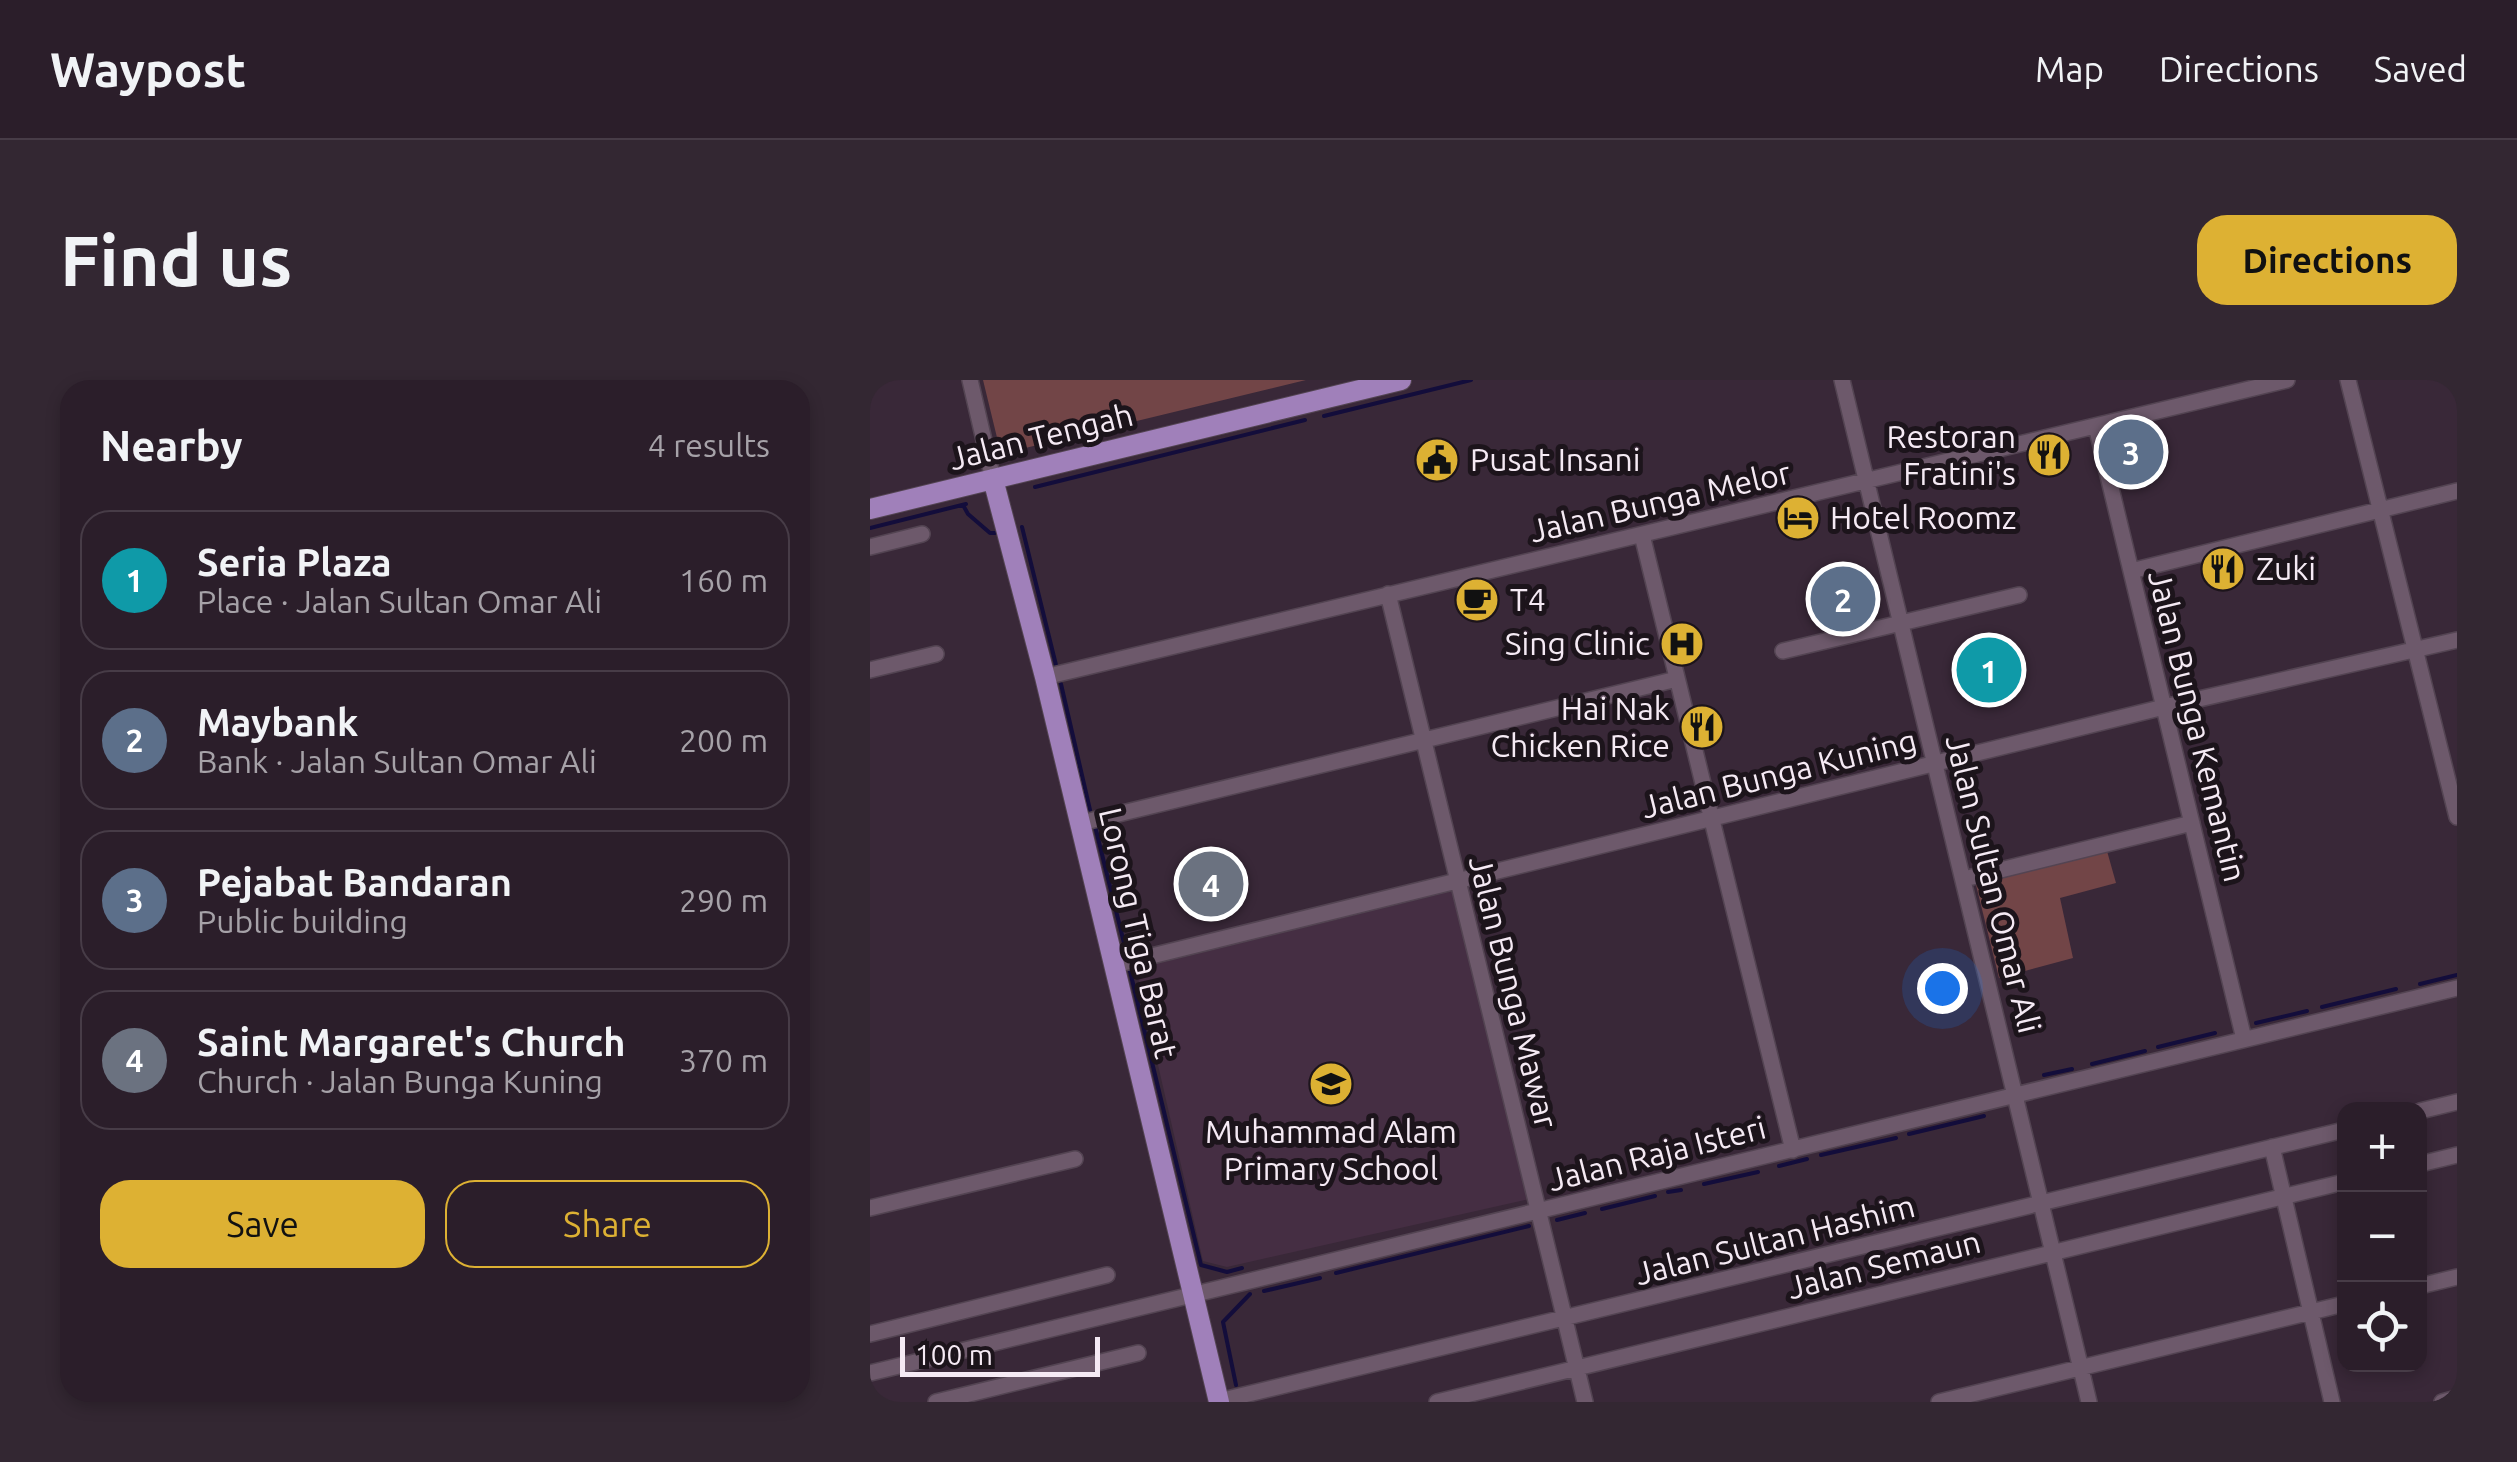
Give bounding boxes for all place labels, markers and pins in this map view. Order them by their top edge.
pin: 3 [2098,414,2164,490]
place label: Restoran Fratini's [1887,418,2016,491]
restaurant icon: Restoran Fratini's [2026,432,2072,478]
public building icon: Pusat Insani [1414,437,1460,483]
place label: Pusat Insani [1470,441,1641,477]
hotel icon: Hotel Roomz [1775,495,1821,541]
place label: Hotel Roomz [1830,499,2017,535]
restaurant icon: Zuki [2200,546,2246,592]
place label: Zuki [2256,550,2316,586]
pin: 2 [1810,562,1876,636]
cafe icon: T4 [1454,577,1500,623]
place label: T4 [1510,581,1546,617]
hospital icon: Sing Clinic [1659,621,1705,667]
place label: Sing Clinic [1505,625,1650,661]
pin: 1 [1956,632,2022,708]
place label: Hai Nak Chicken Rice [1490,690,1670,763]
restaurant icon: Hai Nak Chicken Rice [1679,704,1725,750]
pin: 4 [1178,846,1244,922]
school or university icon: Muhammad Alam Primary School [1308,1061,1354,1107]
place label: Muhammad Alam Primary School [1205,1113,1457,1186]

